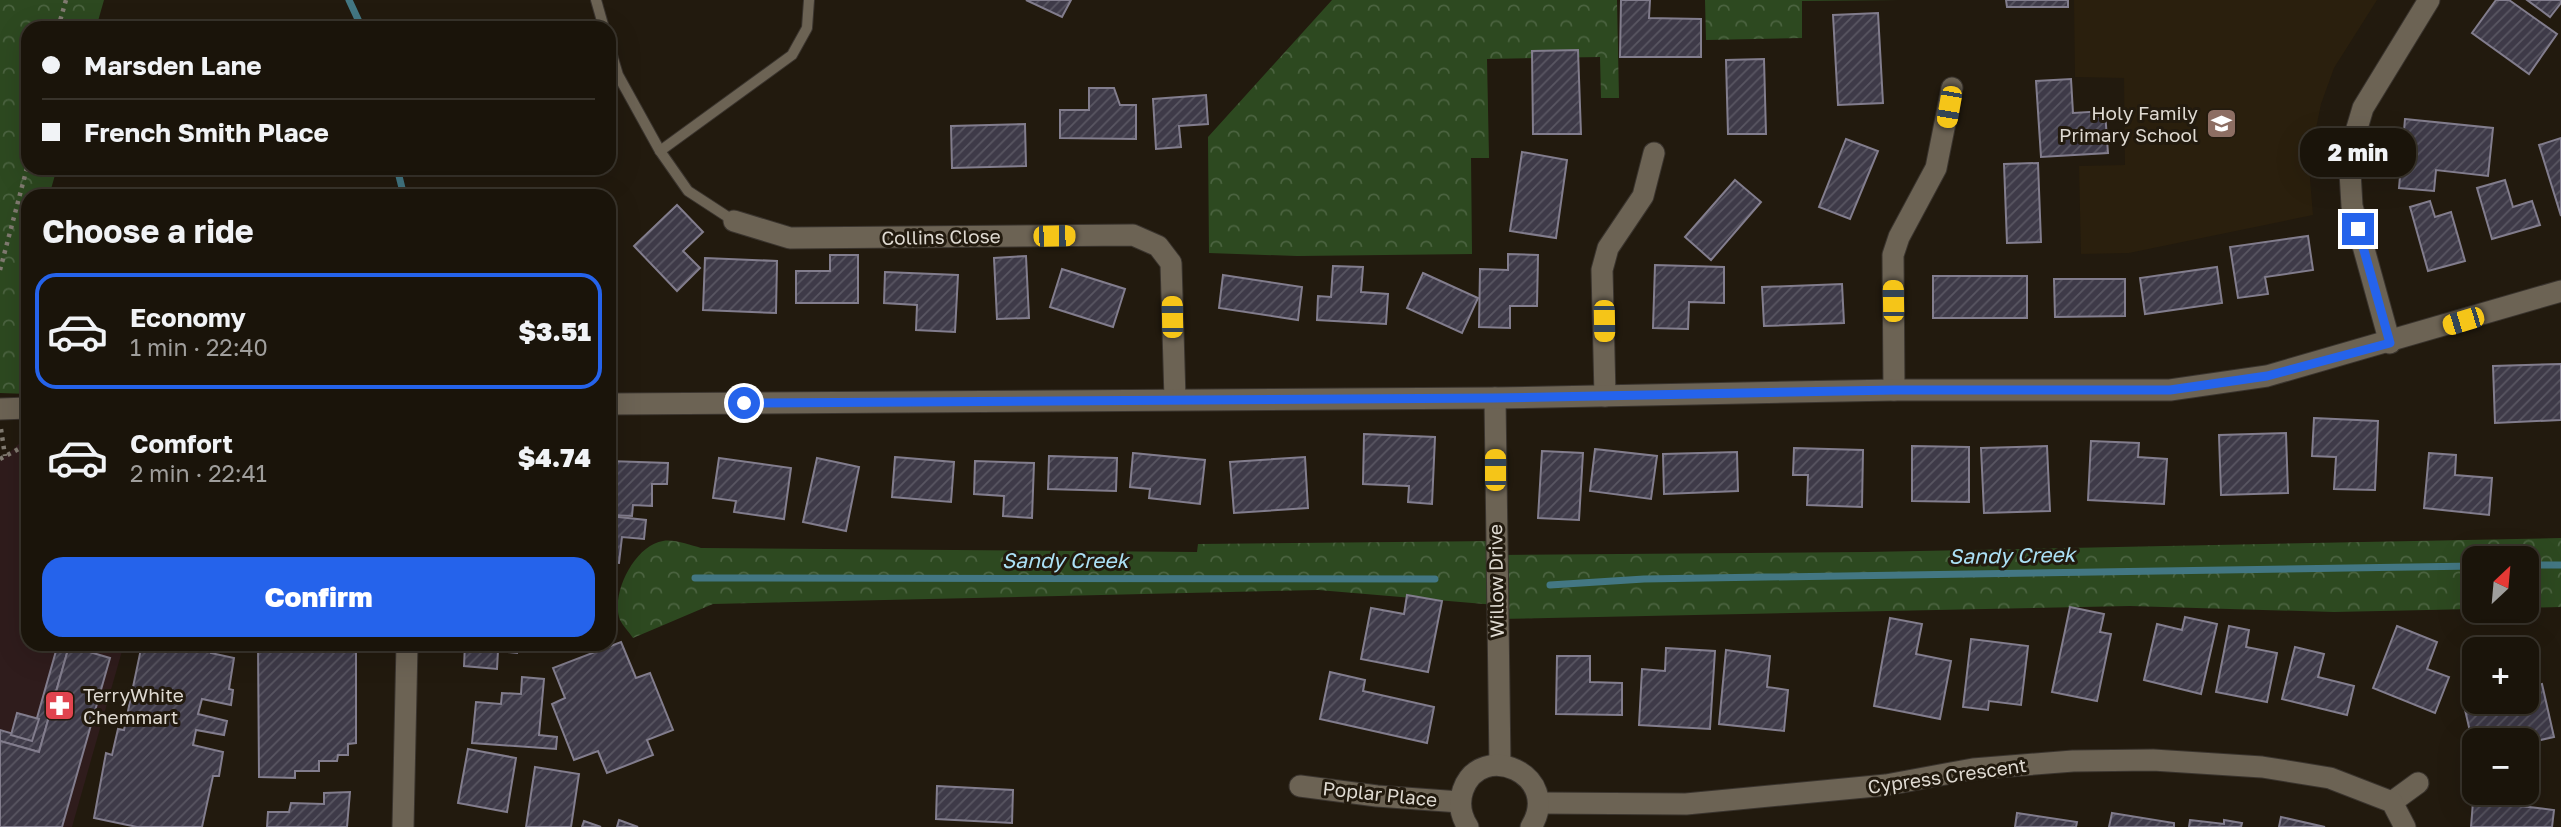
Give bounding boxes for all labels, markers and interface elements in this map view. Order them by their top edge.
text: Marsden Lane [84,50,262,81]
car [1936,84,1963,130]
place label: Holy Family Primary School [2059,101,2198,146]
school or university icon: Holy Family Primary School [2204,107,2238,141]
text: French Smith Place [84,117,329,148]
callout: 2 min [2300,128,2416,176]
text: 2 min [2328,138,2388,166]
text: Choose a ride [42,212,254,250]
route end [2342,213,2374,245]
street label: Collins Close [881,224,1001,249]
car [1033,225,1076,247]
car [1883,280,1904,322]
car [1162,296,1183,338]
icon: car [46,300,109,363]
car [1594,300,1615,342]
text: Economy [130,302,246,333]
car [2440,305,2487,337]
text: $3.51 [519,316,591,347]
text: 1 min · 22:40 [130,333,268,361]
route start [728,387,760,419]
icon: car [46,426,109,489]
text: Comfort [130,428,233,459]
text: $4.74 [518,442,591,473]
car [1485,449,1506,491]
text: 2 min · 22:41 [130,459,267,487]
street label: Willow Drive [1483,524,1508,638]
water label: Sandy Creek [1948,541,2078,569]
north arrow [2462,546,2539,623]
map controls [2462,546,2539,805]
water label: Sandy Creek [1002,547,1130,573]
button: Confirm [42,557,595,637]
button: + [2462,637,2539,714]
place label: TerryWhite Chemmart [83,683,184,728]
pharmacy icon: TerryWhite Chemmart [43,689,77,723]
button: − [2462,728,2539,805]
street label: Cypress Crescent [1866,753,2028,798]
street label: Poplar Place [1322,776,1438,811]

